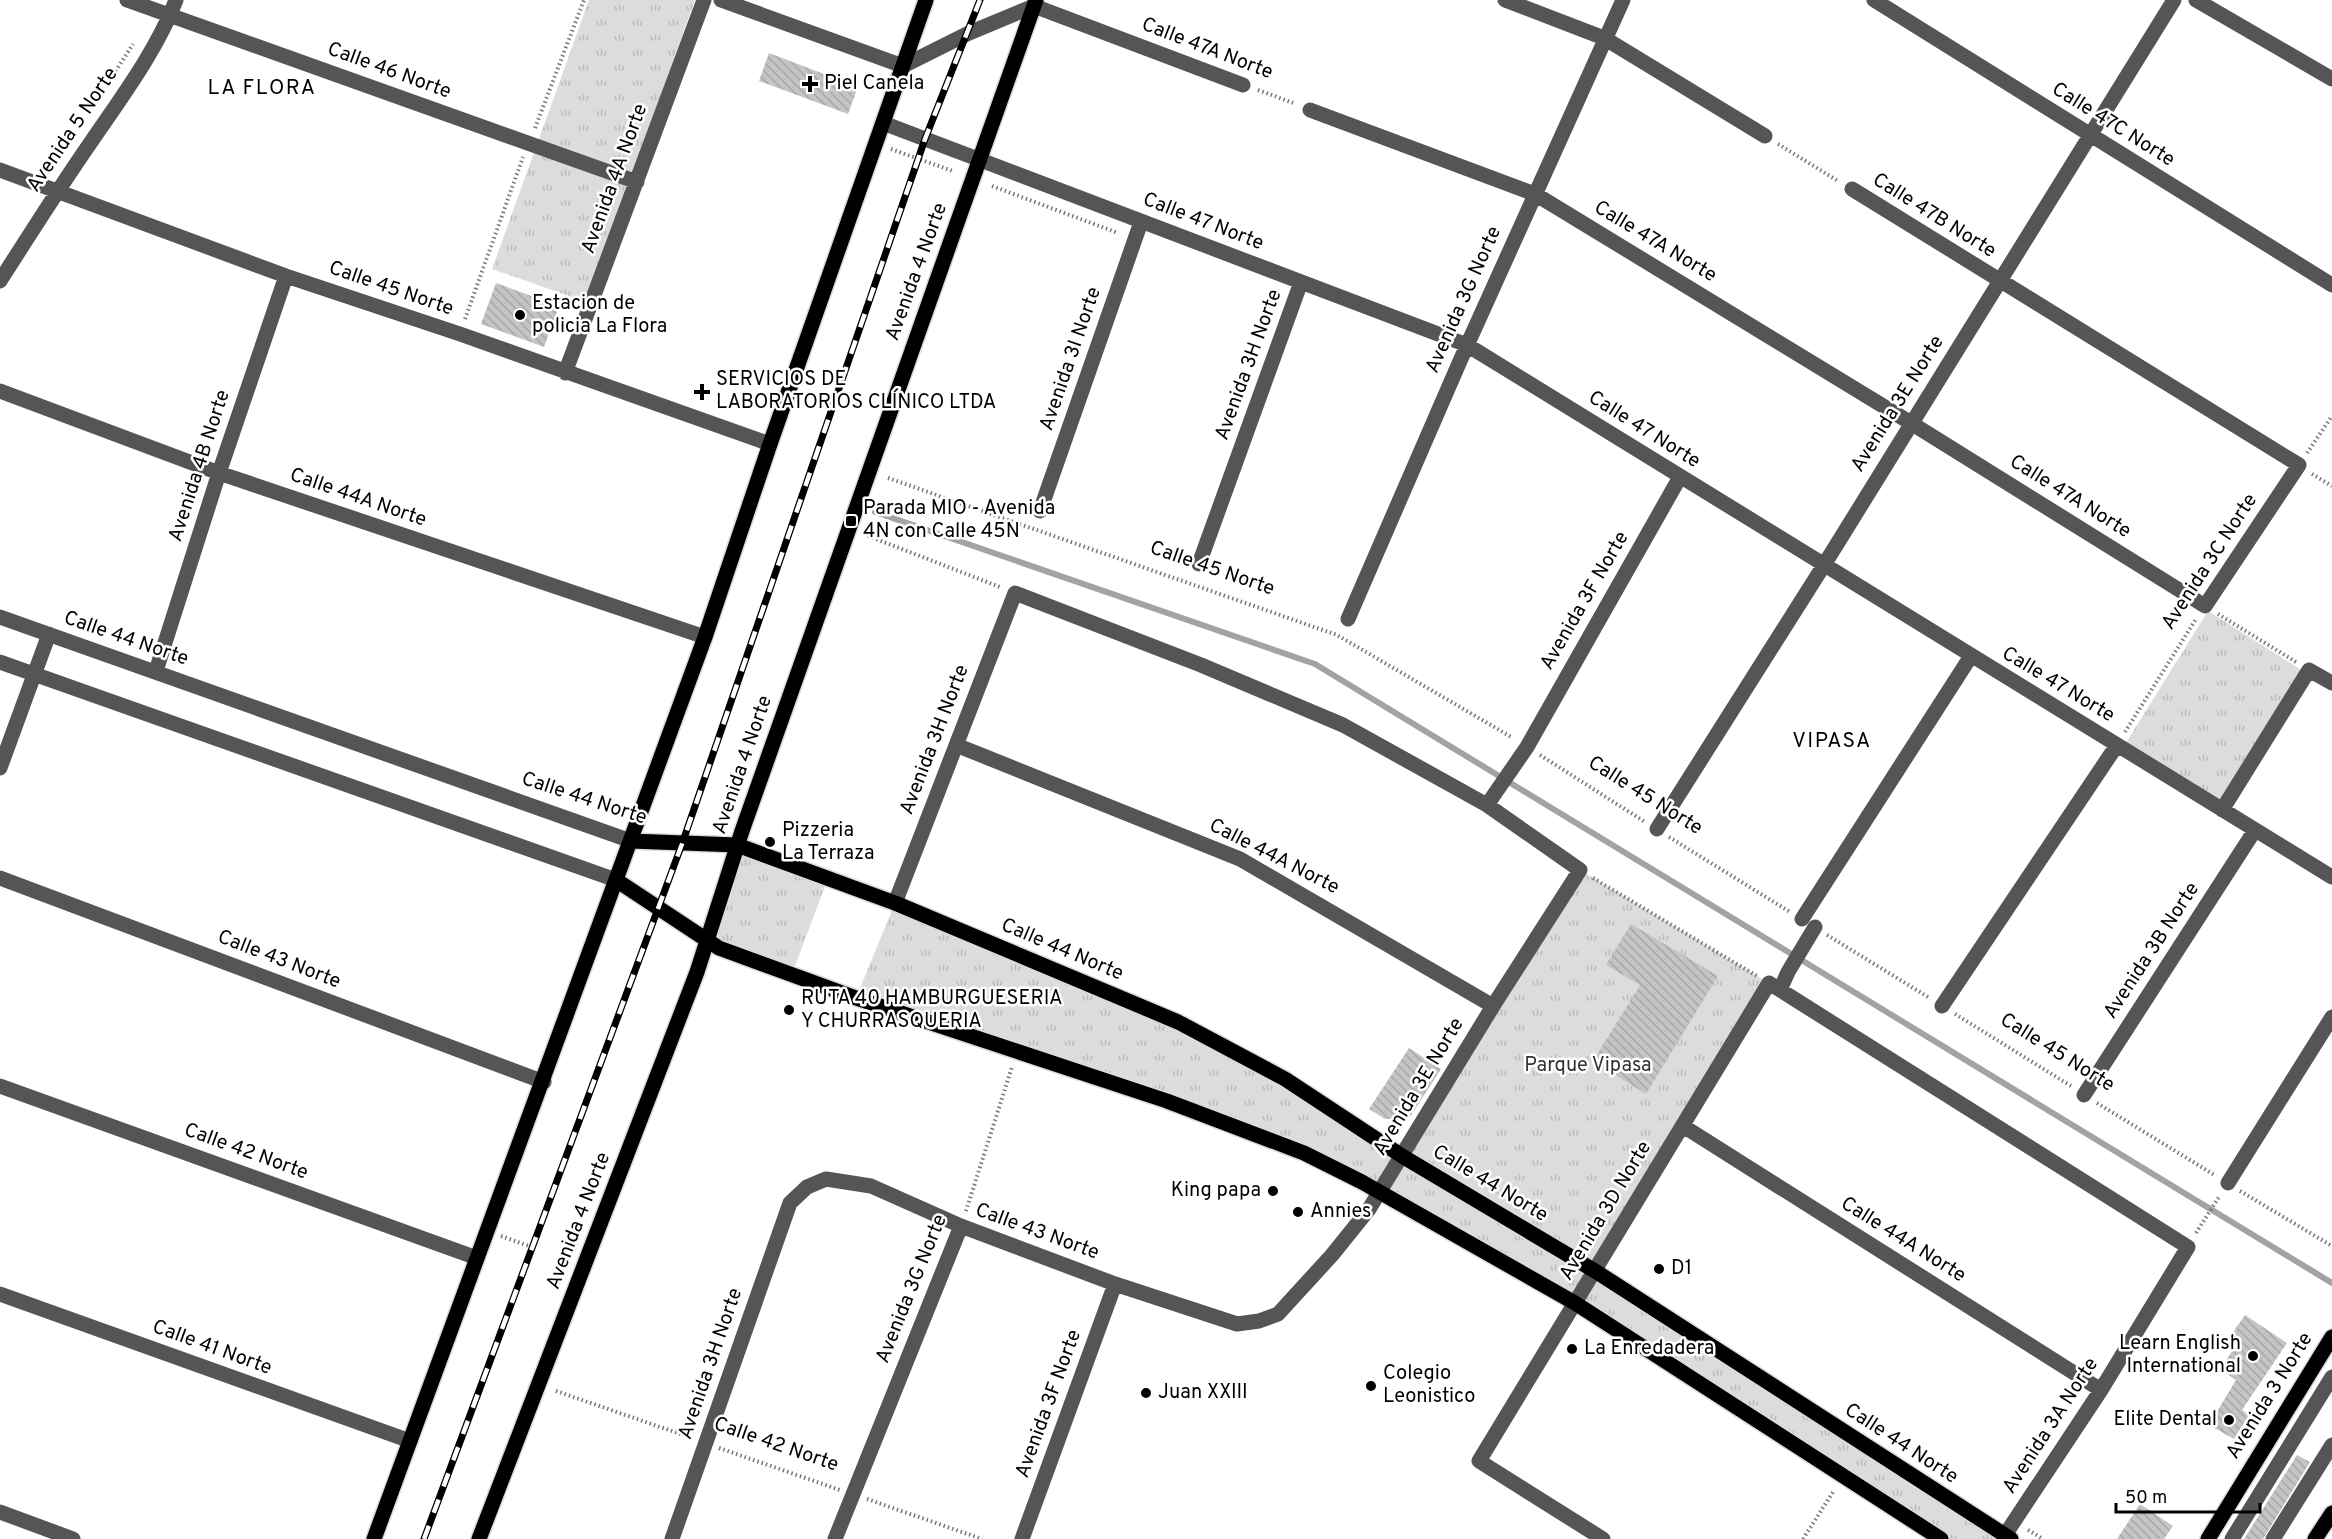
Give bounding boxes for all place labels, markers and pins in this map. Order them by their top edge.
place label: Piel Canela [824,71,924,97]
marker: Piel Canela [801,75,819,93]
place label: Estacion de policia La Flora [532,291,667,340]
marker: Estacion de policia La Flora [513,308,527,322]
place label: SERVICIOS DE LABORATORIOS CLÍNICO LTDA [716,367,996,416]
marker: SERVICIOS DE LABORATORIOS CLÍNICO LTDA [693,383,711,401]
place label: Parada MIO - Avenida 4N con Calle 45N [863,496,1055,545]
marker: Parada MIO - Avenida 4N con Calle 45N [844,514,858,528]
place label: Pizzeria La Terraza [782,818,875,867]
marker: Pizzeria La Terraza [763,835,777,849]
place label: RUTA 40 HAMBURGUESERIA Y CHURRASQUERIA [801,986,1063,1035]
marker: RUTA 40 HAMBURGUESERIA Y CHURRASQUERIA [782,1003,796,1017]
place label: King papa [1171,1178,1261,1204]
marker: King papa [1266,1184,1280,1198]
place label: Annies [1310,1199,1371,1225]
marker: Annies [1291,1205,1305,1219]
place label: D1 [1671,1256,1692,1282]
marker: D1 [1652,1262,1666,1276]
place label: Learn English International [2119,1331,2241,1380]
place label: La Enredadera [1584,1336,1714,1362]
marker: La Enredadera [1565,1342,1579,1356]
marker: Learn English International [2246,1349,2260,1363]
place label: Colegio Leonistico [1383,1361,1475,1410]
marker: Colegio Leonistico [1364,1379,1378,1393]
place label: Juan XXIII [1158,1380,1248,1406]
marker: Juan XXIII [1139,1386,1153,1400]
place label: Elite Dental [2113,1407,2217,1433]
marker: Elite Dental [2222,1413,2236,1427]

